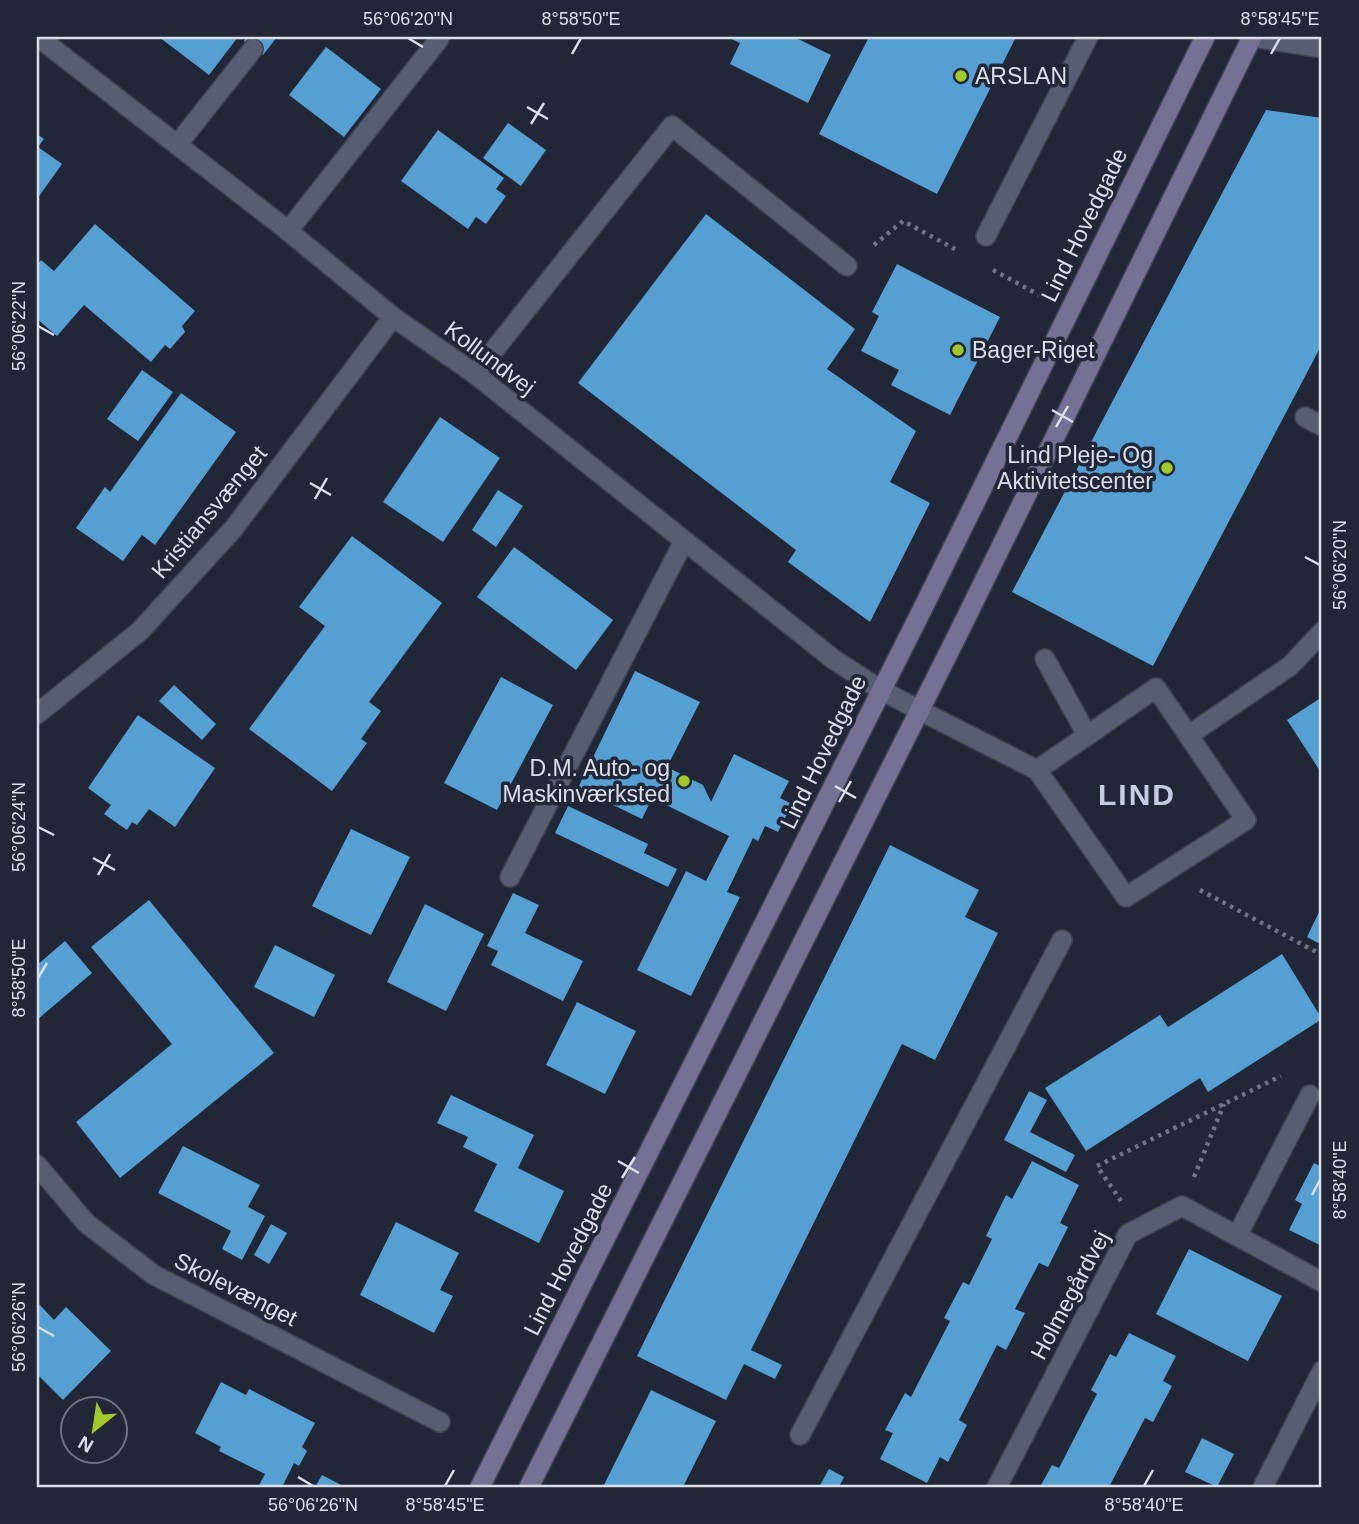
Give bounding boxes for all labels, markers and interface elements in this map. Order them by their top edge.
text: 56°06'20"N [363,9,453,29]
text: 8°58'50"E [541,9,621,29]
text: 8°58'45"E [1240,9,1320,29]
place label: ARSLAN [975,63,1067,89]
marker: ARSLAN [953,68,969,84]
street label: Lind Hovedgade [1036,144,1132,306]
text: 56°06'22"N [9,281,29,371]
street label: Kollundvej [440,316,540,400]
place label: Bager-Riget [972,337,1095,363]
marker: Bager-Riget [950,342,966,358]
street label: Kristiansvænget [146,440,272,584]
place label: Lind Pleje- Og Aktivitetscenter [997,442,1153,494]
marker: Lind Pleje- Og Aktivitetscenter [1159,460,1175,476]
text: 56°06'20"N [1330,520,1350,610]
street label: Lind Hovedgade [775,671,871,833]
place label: D.M. Auto- og Maskinværksted [503,755,670,807]
marker: D.M. Auto- og Maskinværksted [676,773,692,789]
district label: LIND [1098,778,1176,811]
text: 56°06'24"N [9,782,29,872]
text: 8°58'50"E [9,938,29,1018]
text: 8°58'40"E [1330,1140,1350,1220]
street label: Lind Hovedgade [518,1178,618,1340]
street label: Holmegårdvej [1025,1226,1115,1364]
street label: Skolevænget [170,1247,302,1331]
text: 56°06'26"N [9,1282,29,1372]
north arrow [60,1394,130,1464]
text: N [75,1432,97,1457]
text: 56°06'26"N [268,1495,358,1515]
text: 8°58'45"E [405,1495,485,1515]
text: 8°58'40"E [1104,1495,1184,1515]

